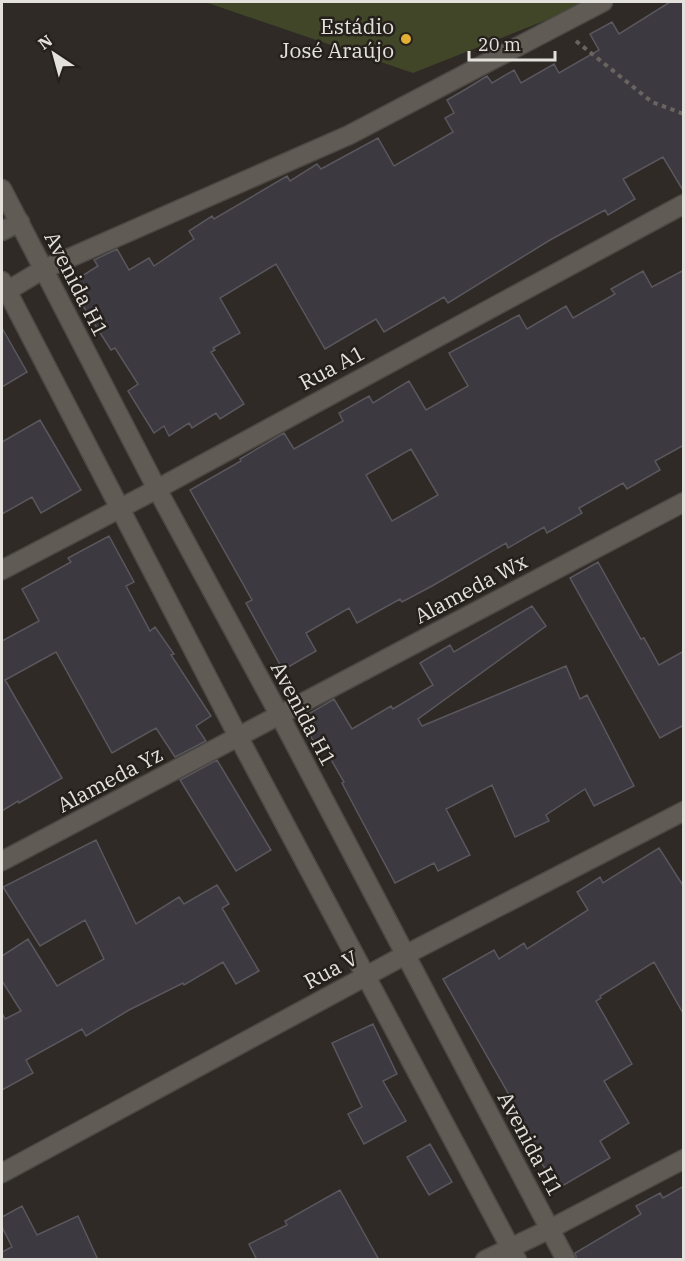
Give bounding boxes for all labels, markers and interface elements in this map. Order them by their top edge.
place label: Estádio José Araújo [280,12,394,64]
north arrow [24,24,84,84]
scale bar [469,24,554,62]
text: N [34,30,56,54]
marker: Estádio José Araújo [399,32,413,46]
text: 20 m [478,33,521,56]
street label: Avenida H1 [38,226,115,341]
street label: Rua A1 [294,338,369,396]
street label: Alameda Wx [409,546,532,630]
street label: Avenida H1 [265,656,343,771]
street label: Alameda Yz [52,740,167,819]
street label: Rua V [299,943,362,995]
street label: Avenida H1 [492,1086,570,1201]

